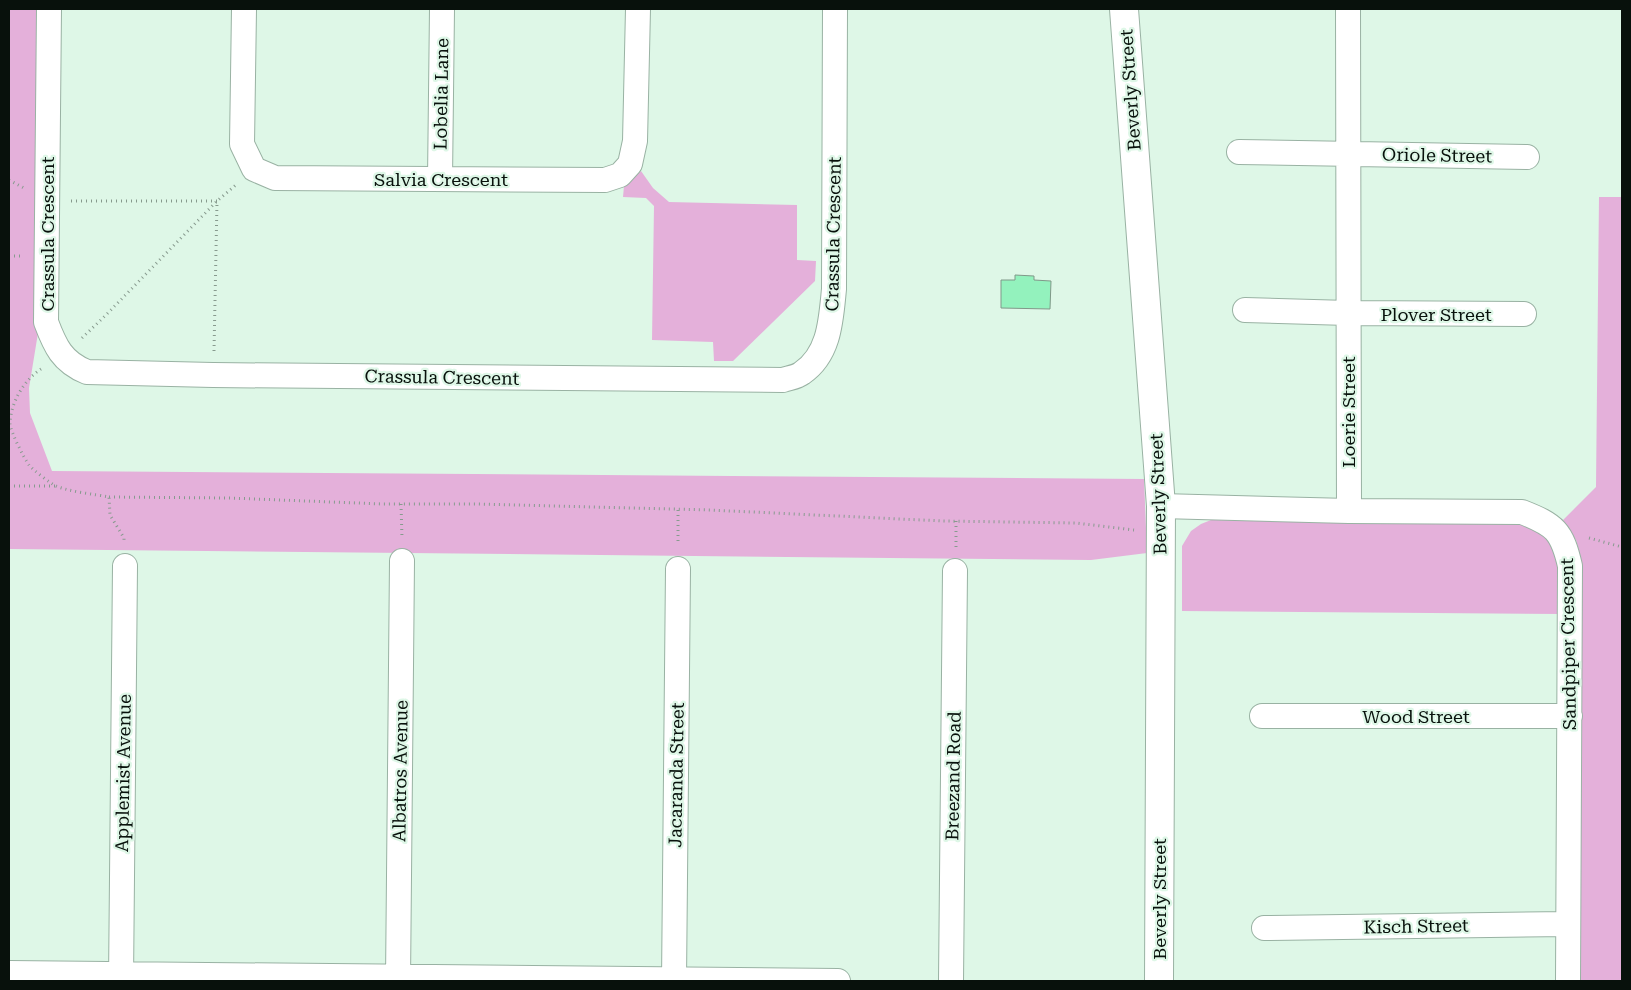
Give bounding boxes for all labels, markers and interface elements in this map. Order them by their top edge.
street label: Beverly Street [1115,28,1145,151]
street label: Lobelia Lane [430,38,452,150]
street label: Oriole Street [1382,144,1493,166]
street label: Crassula Crescent [37,156,58,311]
street label: Crassula Crescent [821,156,845,312]
street label: Salvia Crescent [374,169,508,190]
street label: Plover Street [1380,304,1492,325]
street label: Loerie Street [1338,356,1359,468]
street label: Crassula Crescent [364,365,520,389]
street label: Beverly Street [1145,433,1171,555]
street label: Sandpiper Crescent [1556,557,1580,730]
street label: Applemist Avenue [111,694,135,852]
street label: Albatros Avenue [388,700,412,842]
street label: Jacaranda Street [664,702,688,848]
street label: Wood Street [1362,706,1470,727]
street label: Breezand Road [941,711,965,841]
street label: Beverly Street [1149,838,1170,960]
street label: Kisch Street [1363,915,1469,937]

